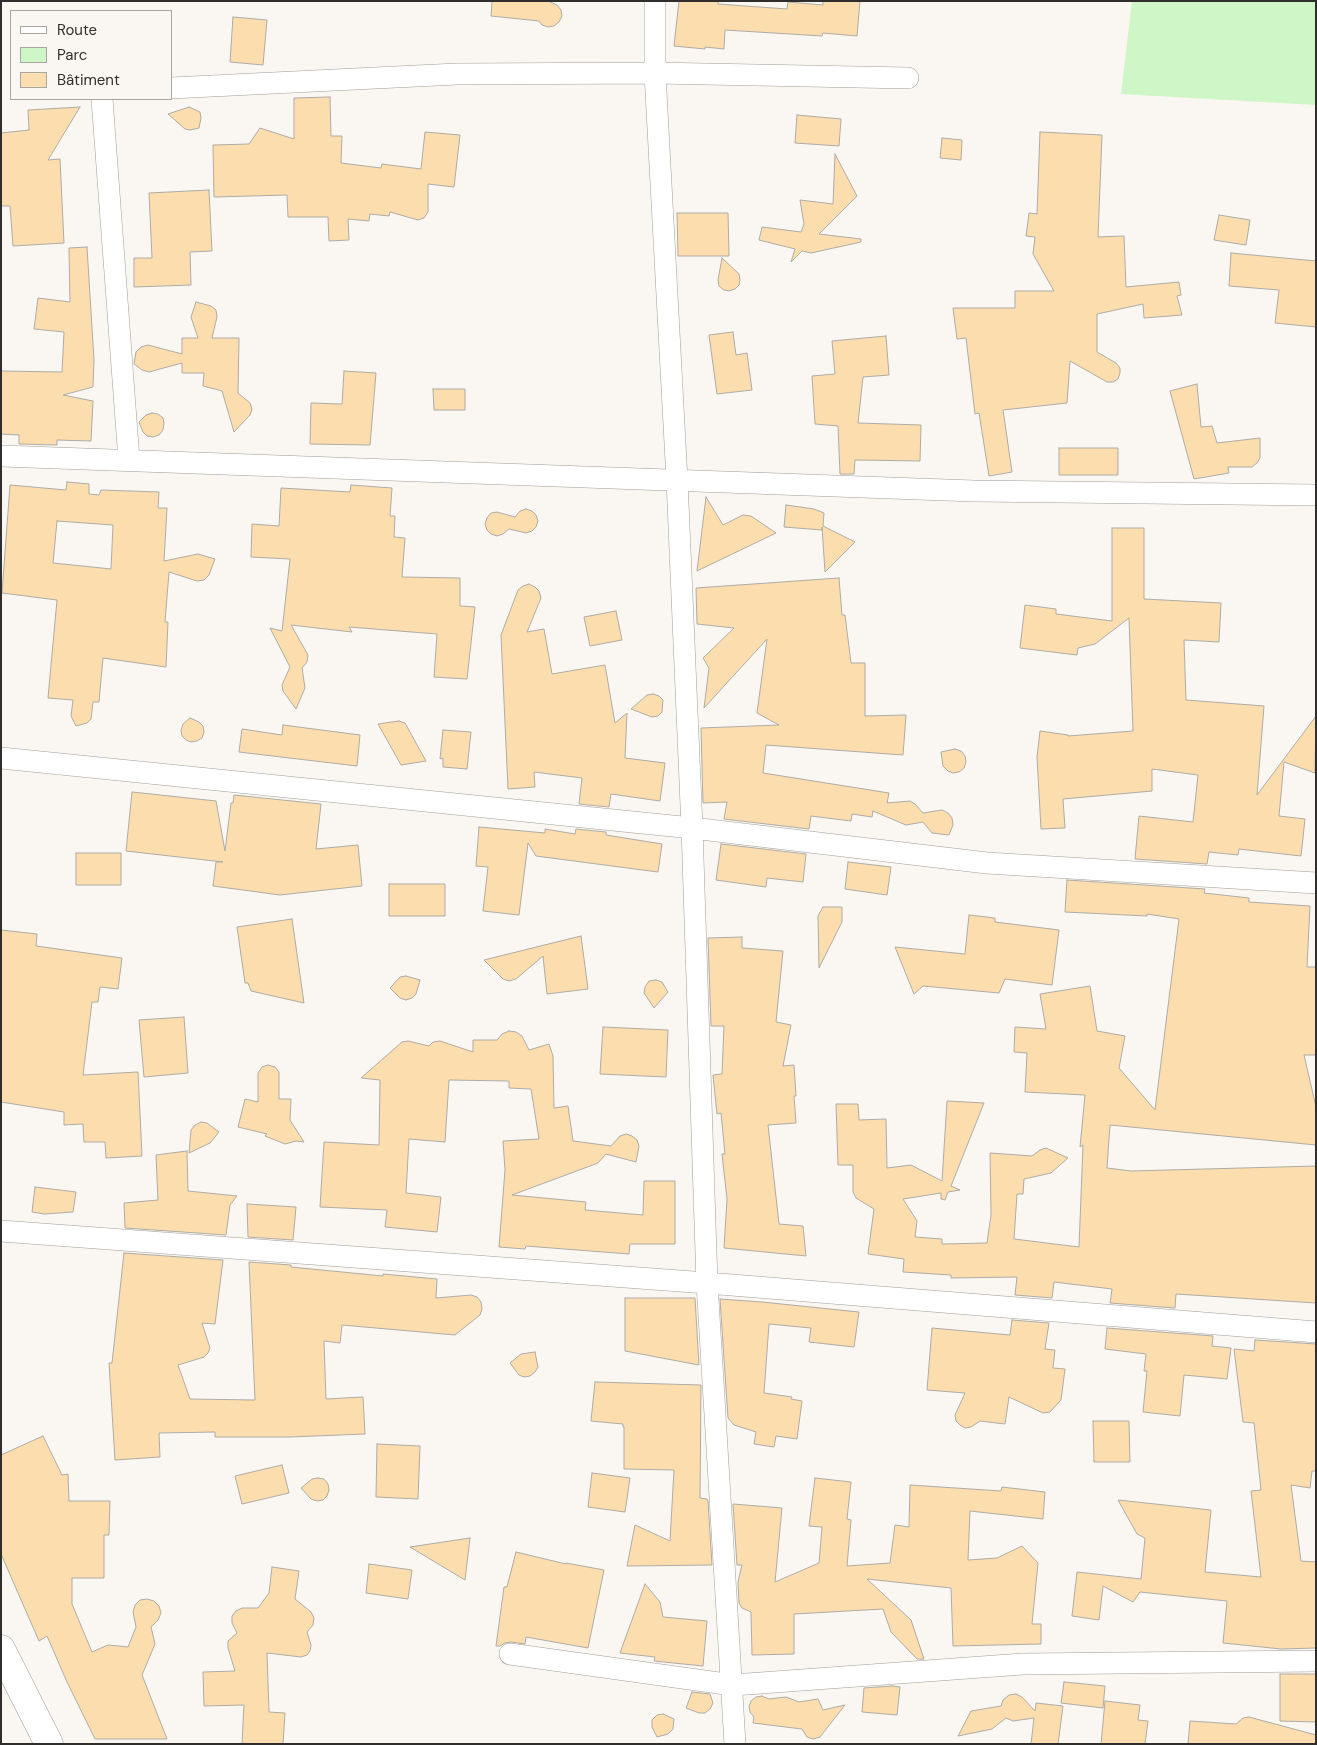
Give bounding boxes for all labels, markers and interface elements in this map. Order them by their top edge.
legend [10,10,172,100]
text: Route [57,20,97,40]
text: Parc [57,45,87,65]
text: Bâtiment [57,70,120,90]

